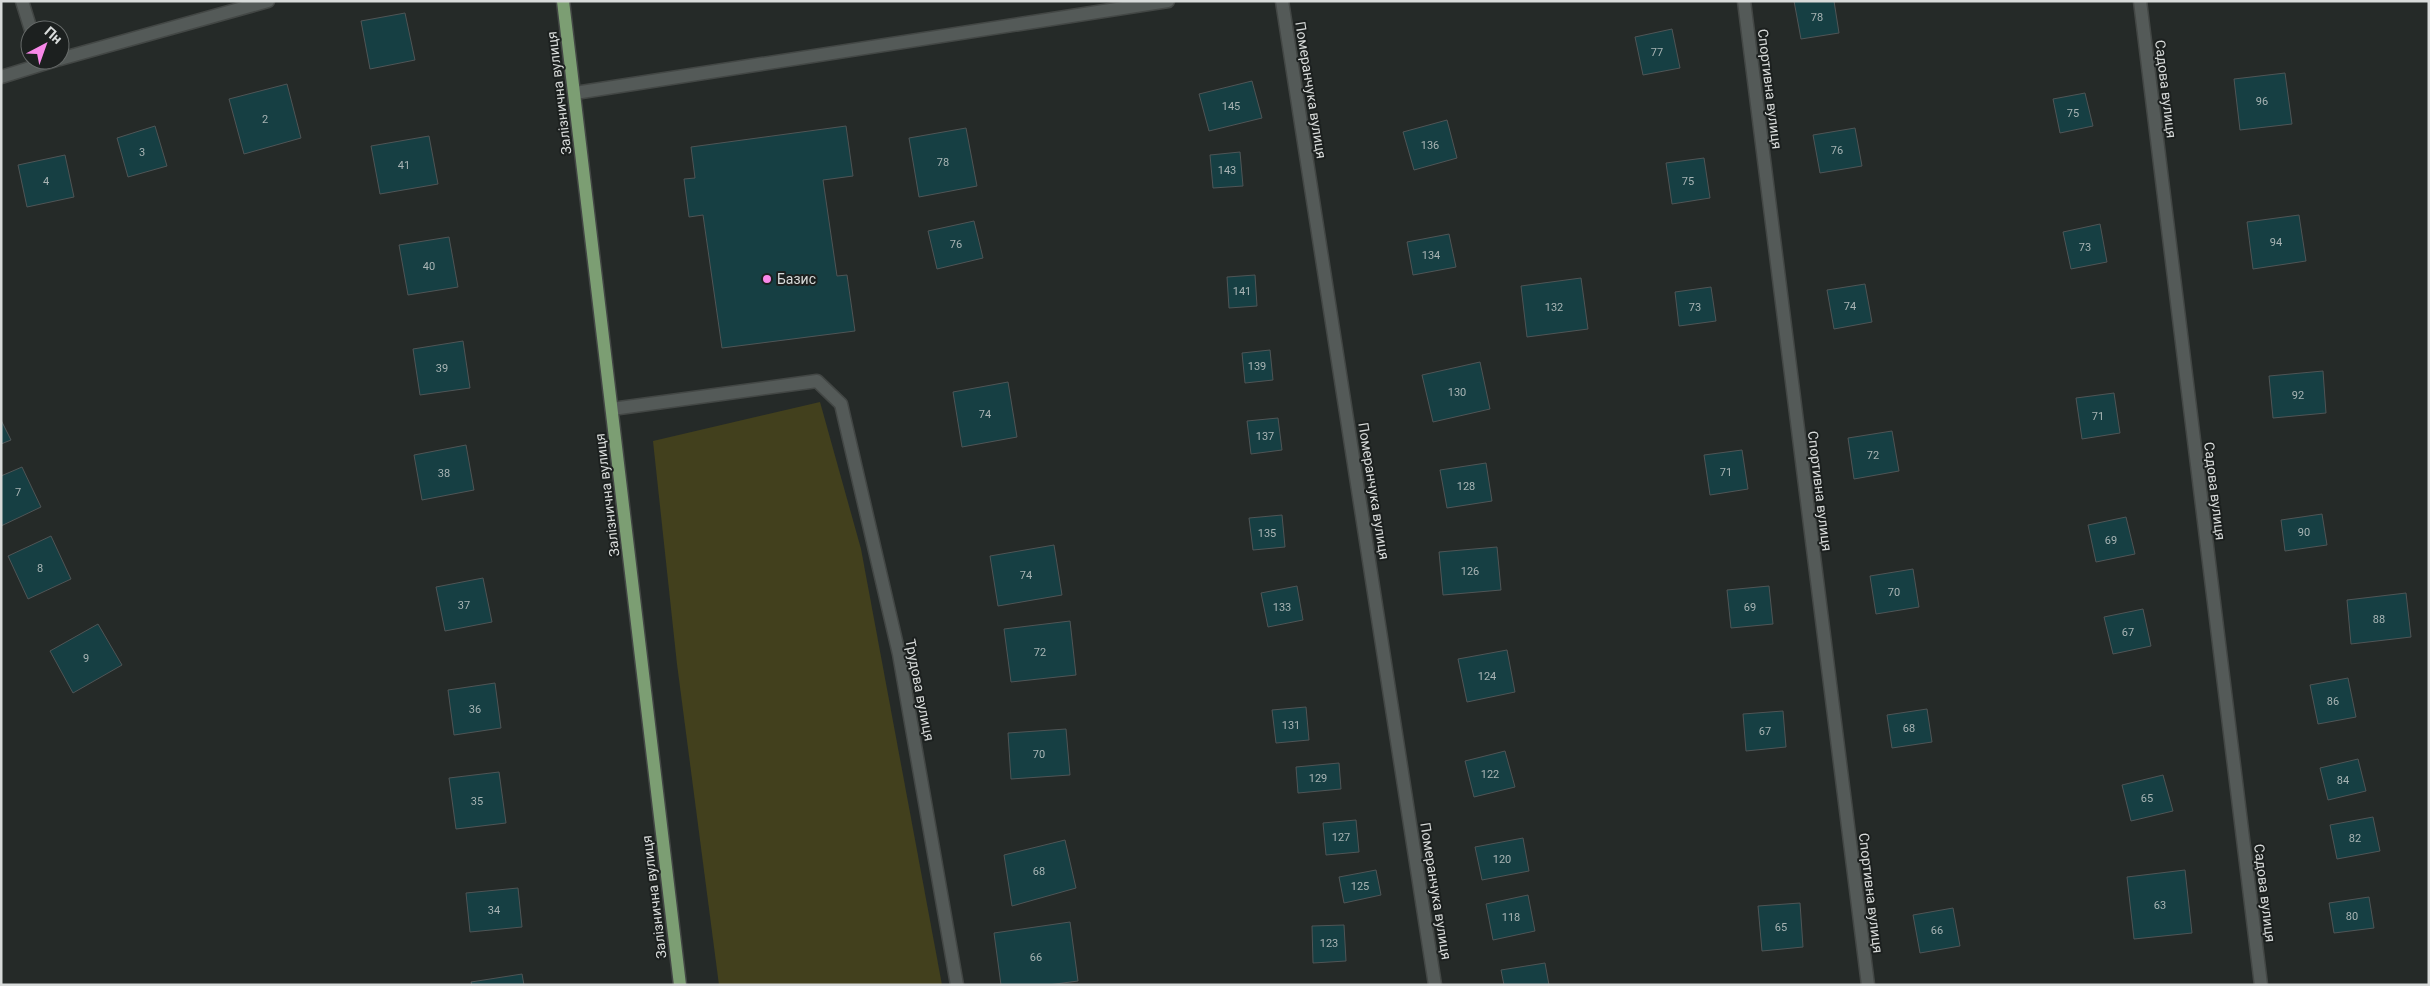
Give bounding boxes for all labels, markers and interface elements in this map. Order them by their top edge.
house number: 78 [1811,11,1823,24]
north arrow [20,20,70,70]
street label: Померанчука вулиця [1292,20,1330,160]
text: Пн [42,23,66,47]
street label: Спортивна вулиця [1755,28,1785,150]
street label: Залізнична вулиця [544,30,574,156]
street label: Садова вулиця [2152,39,2180,139]
house number: 77 [1651,46,1663,59]
house number: 96 [2256,95,2268,108]
house number: 145 [1222,100,1240,113]
house number: 75 [2067,107,2079,120]
house number: 2 [262,113,268,126]
house number: 136 [1421,139,1439,152]
house number: 76 [1831,144,1843,157]
house number: 3 [139,146,145,159]
house number: 78 [937,156,949,169]
house number: 41 [398,159,410,172]
house number: 143 [1218,164,1236,177]
house number: 4 [43,175,49,188]
house number: 75 [1682,175,1694,188]
house number: 94 [2270,236,2282,249]
house number: 76 [950,238,962,251]
house number: 73 [2079,241,2091,254]
house number: 134 [1422,249,1440,262]
house number: 40 [423,260,435,273]
place label: Базис [777,271,816,287]
marker: Базис [761,273,773,285]
house number: 141 [1233,285,1251,298]
house number: 74 [1844,300,1856,313]
house number: 132 [1545,301,1563,314]
house number: 73 [1689,301,1701,314]
house number: 139 [1248,360,1266,373]
house number: 39 [436,362,448,375]
house number: 130 [1448,386,1466,399]
house number: 92 [2292,389,2304,402]
house number: 74 [979,408,991,421]
house number: 71 [2092,410,2104,423]
street label: Померанчука вулиця [1355,421,1393,561]
house number: 137 [1256,430,1274,443]
street label: Спортивна вулиця [1805,430,1835,552]
street label: Залізнична вулиця [592,432,622,558]
street label: Садова вулиця [2201,441,2229,541]
house number: 72 [1867,449,1879,462]
house number: 71 [1720,466,1732,479]
house number: 38 [438,467,450,480]
house number: 128 [1457,480,1475,493]
house number: 7 [15,486,21,499]
house number: 90 [2298,526,2310,539]
house number: 135 [1258,527,1276,540]
house number: 69 [2105,534,2117,547]
house number: 8 [37,562,43,575]
house number: 126 [1461,565,1479,578]
house number: 74 [1020,569,1032,582]
house number: 70 [1888,586,1900,599]
house number: 37 [458,599,470,612]
house number: 133 [1273,601,1291,614]
house number: 69 [1744,601,1756,614]
house number: 88 [2373,613,2385,626]
house number: 67 [2122,626,2134,639]
street label: Трудова вулиця [902,638,938,742]
house number: 72 [1034,646,1046,659]
house number: 9 [83,652,89,665]
house number: 124 [1478,670,1496,683]
house number: 86 [2327,695,2339,708]
house number: 36 [469,703,481,716]
house number: 131 [1282,719,1300,732]
house number: 68 [1903,722,1915,735]
house number: 67 [1759,725,1771,738]
house number: 70 [1033,748,1045,761]
house number: 122 [1481,768,1499,781]
house number: 129 [1309,772,1327,785]
house number: 84 [2337,774,2349,787]
house number: 65 [2141,792,2153,805]
house number: 35 [471,795,483,808]
street label: Померанчука вулиця [1417,821,1455,961]
house number: 127 [1332,831,1350,844]
street label: Спортивна вулиця [1856,832,1886,954]
house number: 82 [2349,832,2361,845]
street label: Залізнична вулиця [639,834,669,960]
street label: Садова вулиця [2251,843,2279,943]
house number: 120 [1493,853,1511,866]
house number: 68 [1033,865,1045,878]
house number: 125 [1351,880,1369,893]
house number: 63 [2154,899,2166,912]
house number: 34 [488,904,500,917]
house number: 80 [2346,910,2358,923]
house number: 118 [1502,911,1520,924]
house number: 65 [1775,921,1787,934]
house number: 66 [1931,924,1943,937]
house number: 123 [1320,937,1338,950]
house number: 66 [1030,951,1042,964]

